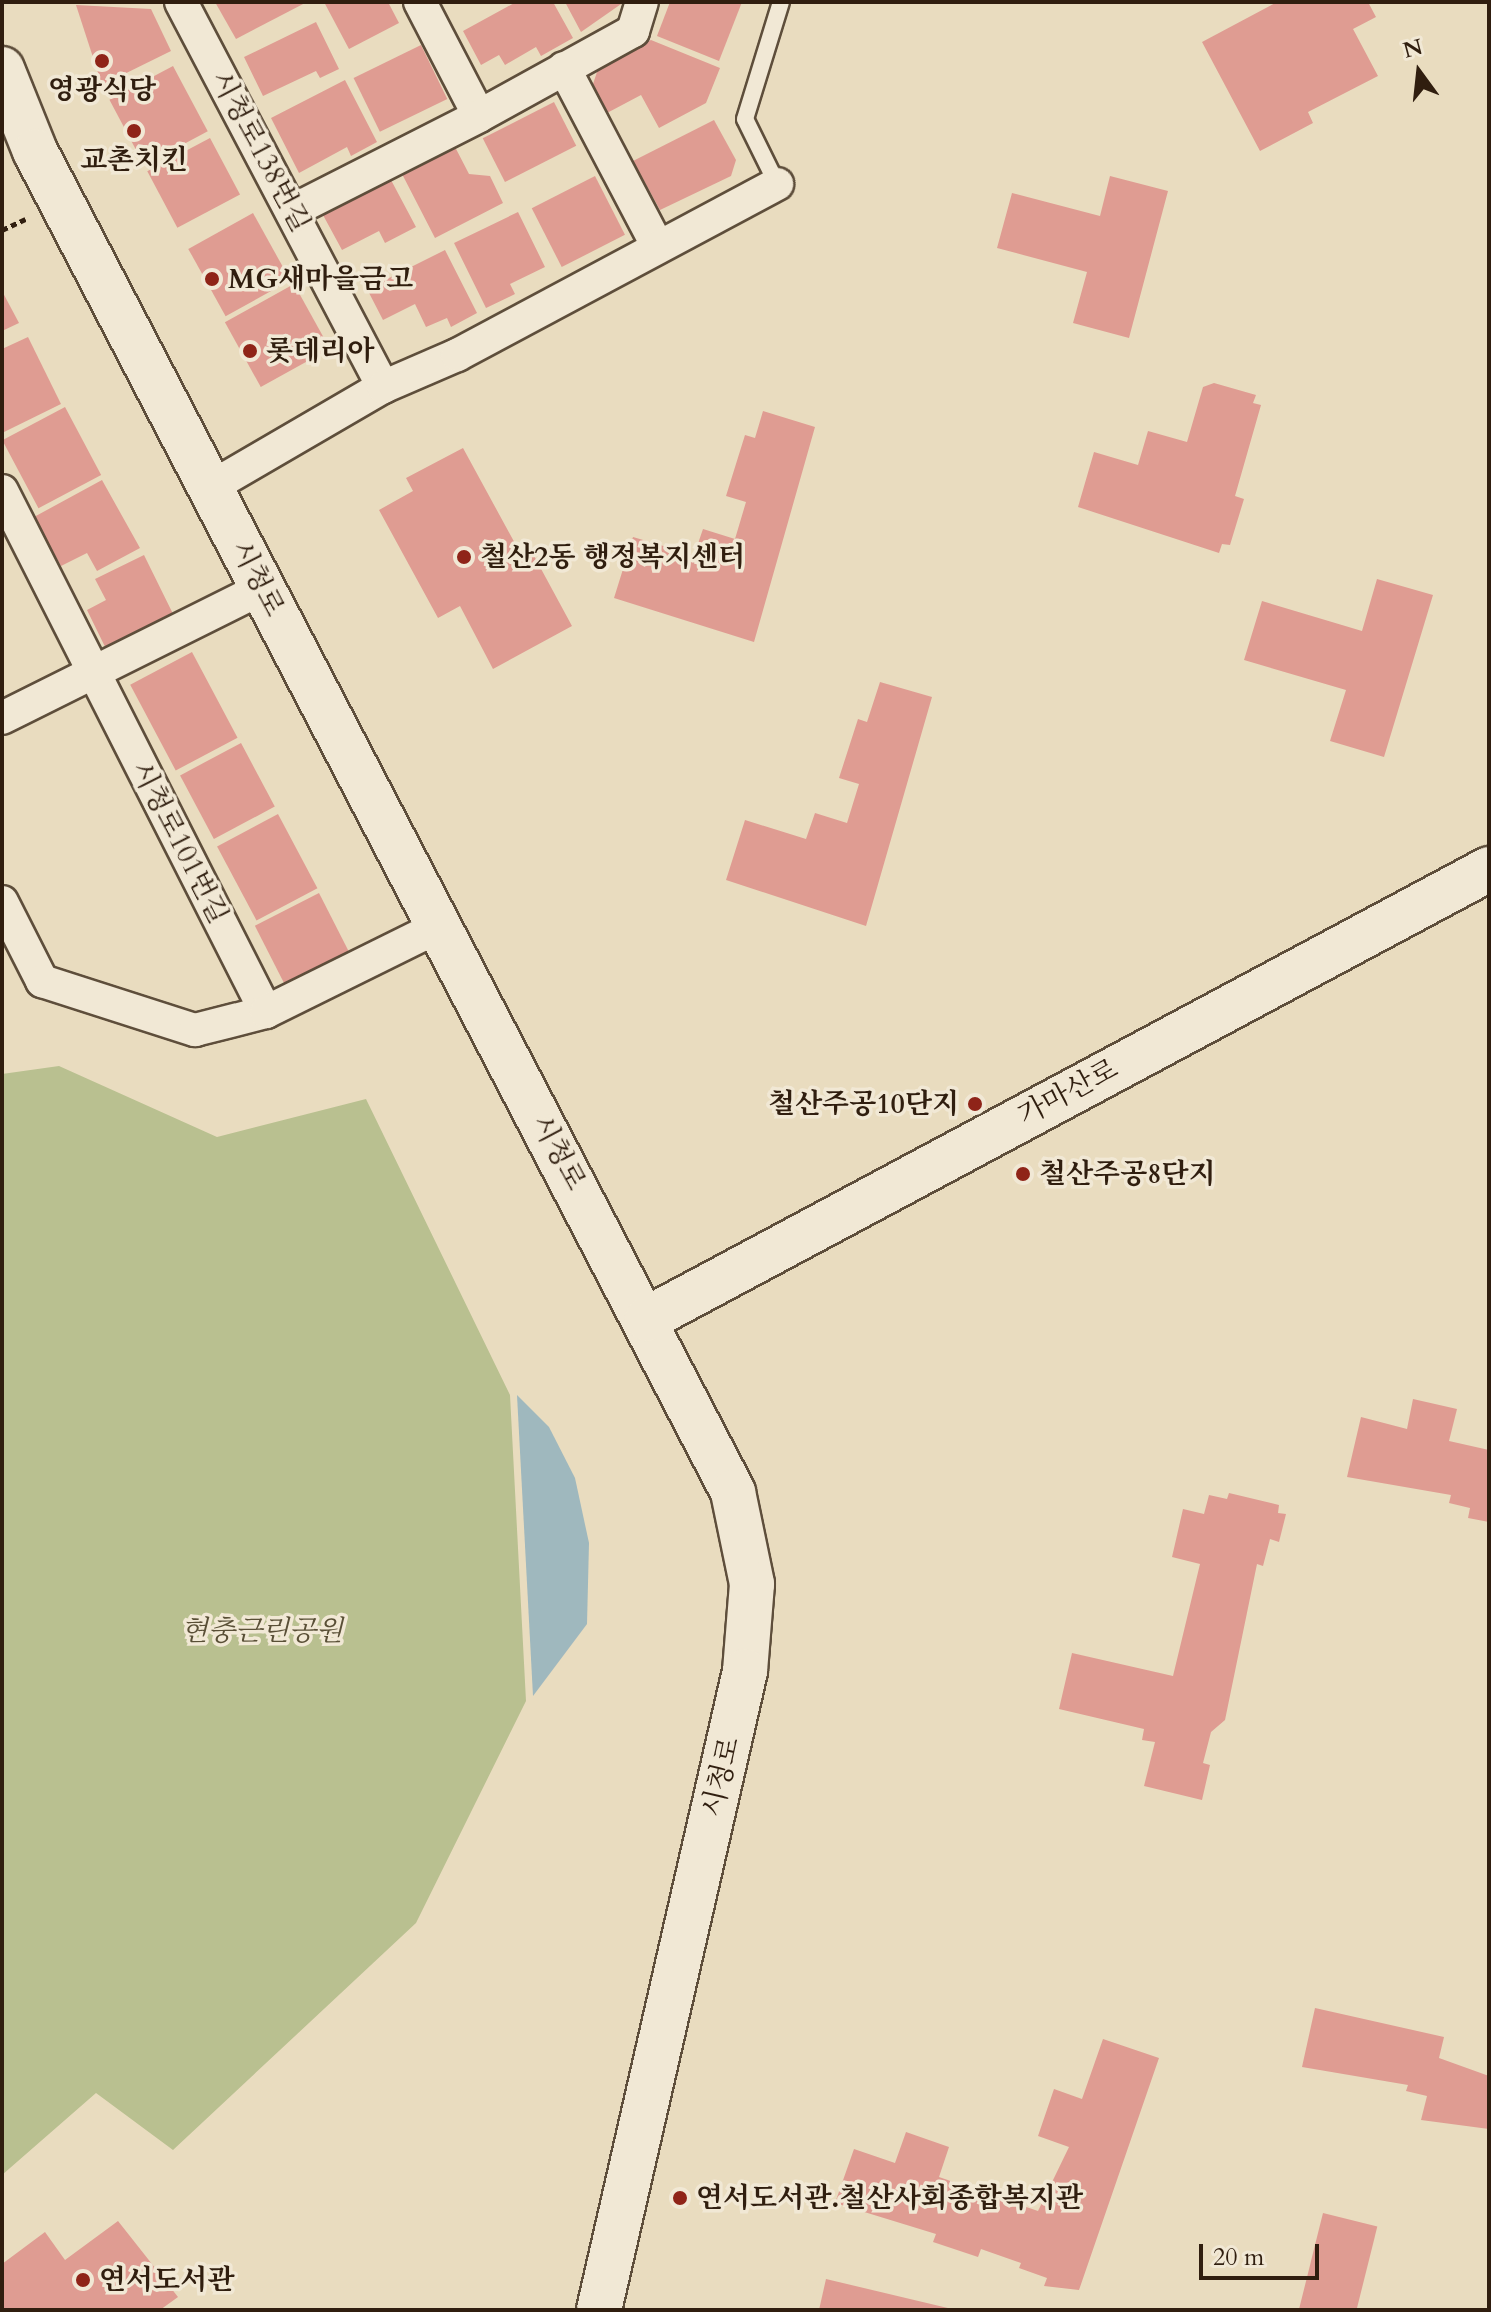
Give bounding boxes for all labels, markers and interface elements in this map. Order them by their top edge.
north arrow [1379,32,1459,112]
text: N [1400,32,1426,66]
marker: 영광식당 [93,52,111,70]
street label: 시청로138번길 [204,64,318,238]
place label: 영광식당 [48,73,156,107]
marker: 교촌치킨 [125,122,143,140]
place label: 교촌치킨 [80,143,188,177]
place label: MG새마을금고 [228,262,413,296]
marker: MG새마을금고 [203,270,221,288]
place label: 롯데리아 [266,334,374,368]
marker: 롯데리아 [241,342,259,360]
street label: 시청로 [225,534,291,622]
place label: 철산2동 행정복지센터 [480,540,745,574]
marker: 철산2동 행정복지센터 [455,548,473,566]
street label: 시청로101번길 [125,755,235,929]
street label: 가마산로 [1012,1052,1124,1132]
place label: 철산주공10단지 [768,1087,959,1121]
marker: 철산주공10단지 [966,1095,984,1113]
street label: 시청로 [525,1108,593,1196]
place label: 철산주공8단지 [1039,1157,1216,1191]
marker: 철산주공8단지 [1014,1165,1032,1183]
park label: 현충근린공원 [181,1614,343,1648]
street label: 시청로 [696,1734,746,1820]
place label: 연서도서관.철산사회종합복지관 [696,2181,1083,2215]
marker: 연서도서관.철산사회종합복지관 [671,2189,689,2207]
scale bar [1203,2228,1323,2278]
text: 20 m [1213,2241,1264,2274]
place label: 연서도서관 [99,2263,234,2297]
marker: 연서도서관 [74,2271,92,2289]

